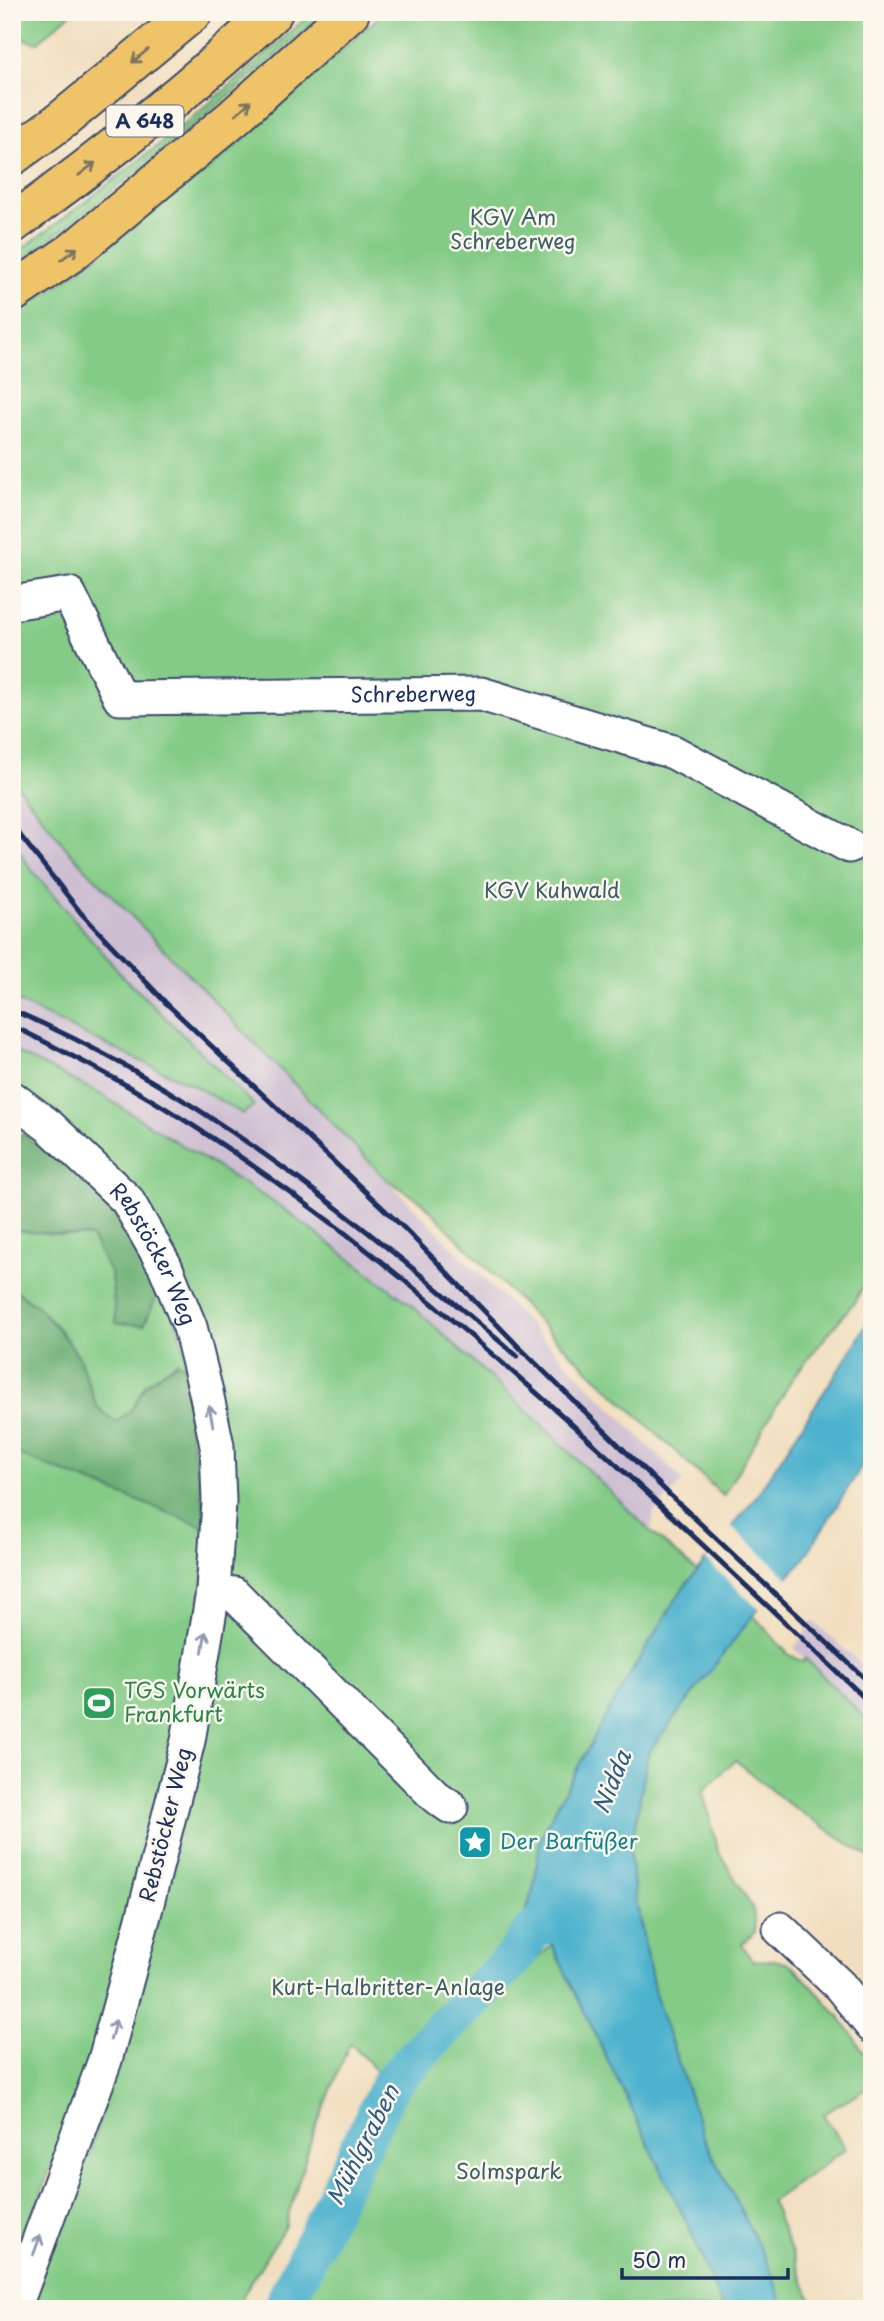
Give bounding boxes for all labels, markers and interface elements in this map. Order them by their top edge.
one-way arrow [132,48,150,63]
one-way arrow [234,100,251,117]
road number: A 648 [106,105,184,136]
one-way arrow [77,161,96,176]
park label: KGV Am Schreberweg [450,200,576,256]
one-way arrow [59,247,78,262]
street label: Schreberweg [350,676,477,709]
park label: KGV Kuhwald [484,873,620,905]
street label: Rebstöcker Weg [104,1174,206,1330]
one-way arrow [204,1405,218,1428]
one-way arrow [198,1631,211,1654]
place label: TGS Vorwärts Frankfurt [124,1673,265,1729]
sports icon: TGS Vorwärts Frankfurt [80,1684,118,1722]
street label: Rebstöcker Weg [129,1744,199,1905]
water label: Nidda [582,1744,639,1818]
place icon: Der Barfüßer [456,1823,494,1861]
place label: Der Barfüßer [500,1824,638,1856]
park label: Kurt-Halbritter-Anlage [271,1970,505,2002]
one-way arrow [107,2019,120,2042]
water label: Mühlgraben [316,2077,408,2211]
park label: Solmspark [456,2154,562,2186]
one-way arrow [32,2234,45,2256]
scale bar [622,2237,788,2281]
text: 50 m [632,2243,686,2275]

